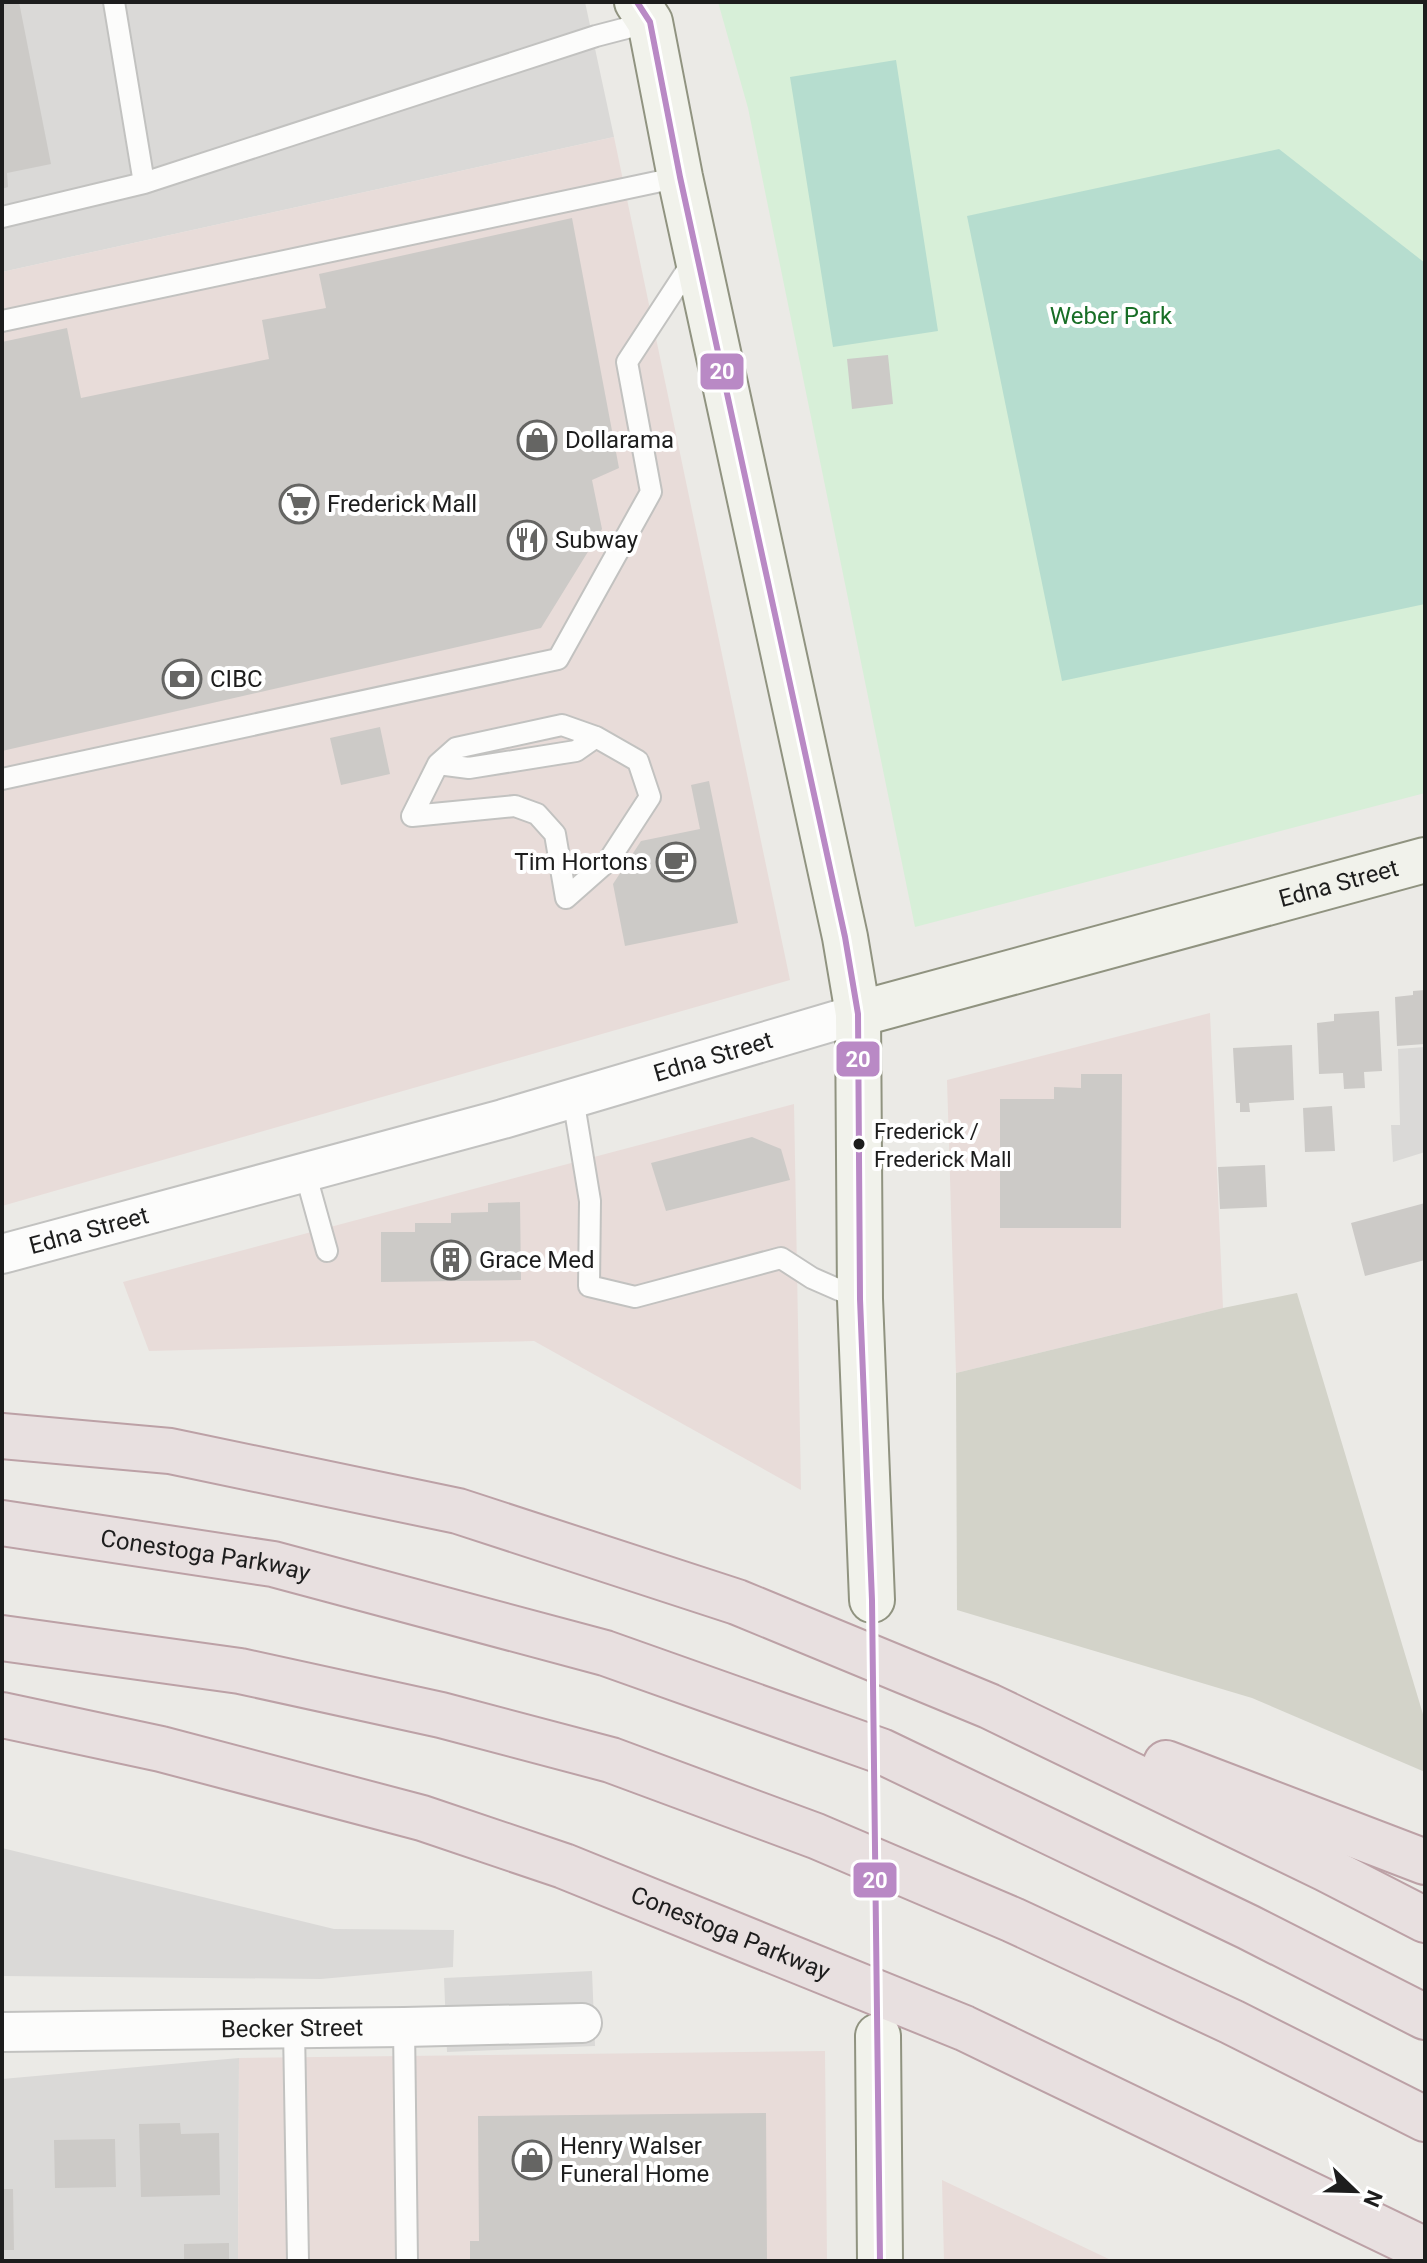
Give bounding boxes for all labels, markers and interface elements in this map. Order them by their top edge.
park label: Weber Park [1050,302,1173,330]
line badge: 20 [699,352,745,391]
text: 20 [709,359,735,384]
shop icon: Dollarama [516,419,558,461]
place label: Dollarama [565,426,674,454]
supermarket icon: Frederick Mall [278,483,320,525]
place label: Frederick Mall [327,490,477,518]
restaurant icon: Subway [506,519,548,561]
place label: Subway [555,526,639,554]
bank icon: CIBC [161,658,203,700]
place label: CIBC [210,665,263,693]
cafe icon: Tim Hortons [655,841,697,883]
place label: Tim Hortons [514,848,648,876]
street label: Edna Street [1276,854,1402,913]
street label: Edna Street [650,1026,776,1088]
line badge: 20 [835,1040,881,1078]
text: 20 [845,1047,871,1072]
place label: Frederick / Frederick Mall [874,1119,1012,1172]
marker: Frederick / Frederick Mall [851,1136,867,1152]
street label: Edna Street [26,1201,152,1260]
building icon: Grace Med [430,1239,472,1281]
place label: Grace Med [479,1246,595,1274]
street label: Conestoga Parkway [99,1524,314,1588]
line badge: 20 [852,1861,898,1899]
text: 20 [862,1868,888,1893]
street label: Conestoga Parkway [627,1881,835,1986]
street label: Becker Street [221,2014,363,2043]
place label: Henry Walser Funeral Home [560,2132,709,2188]
shop icon: Henry Walser Funeral Home [511,2139,553,2181]
north arrow [1315,2151,1395,2231]
text: N [1358,2187,1387,2211]

